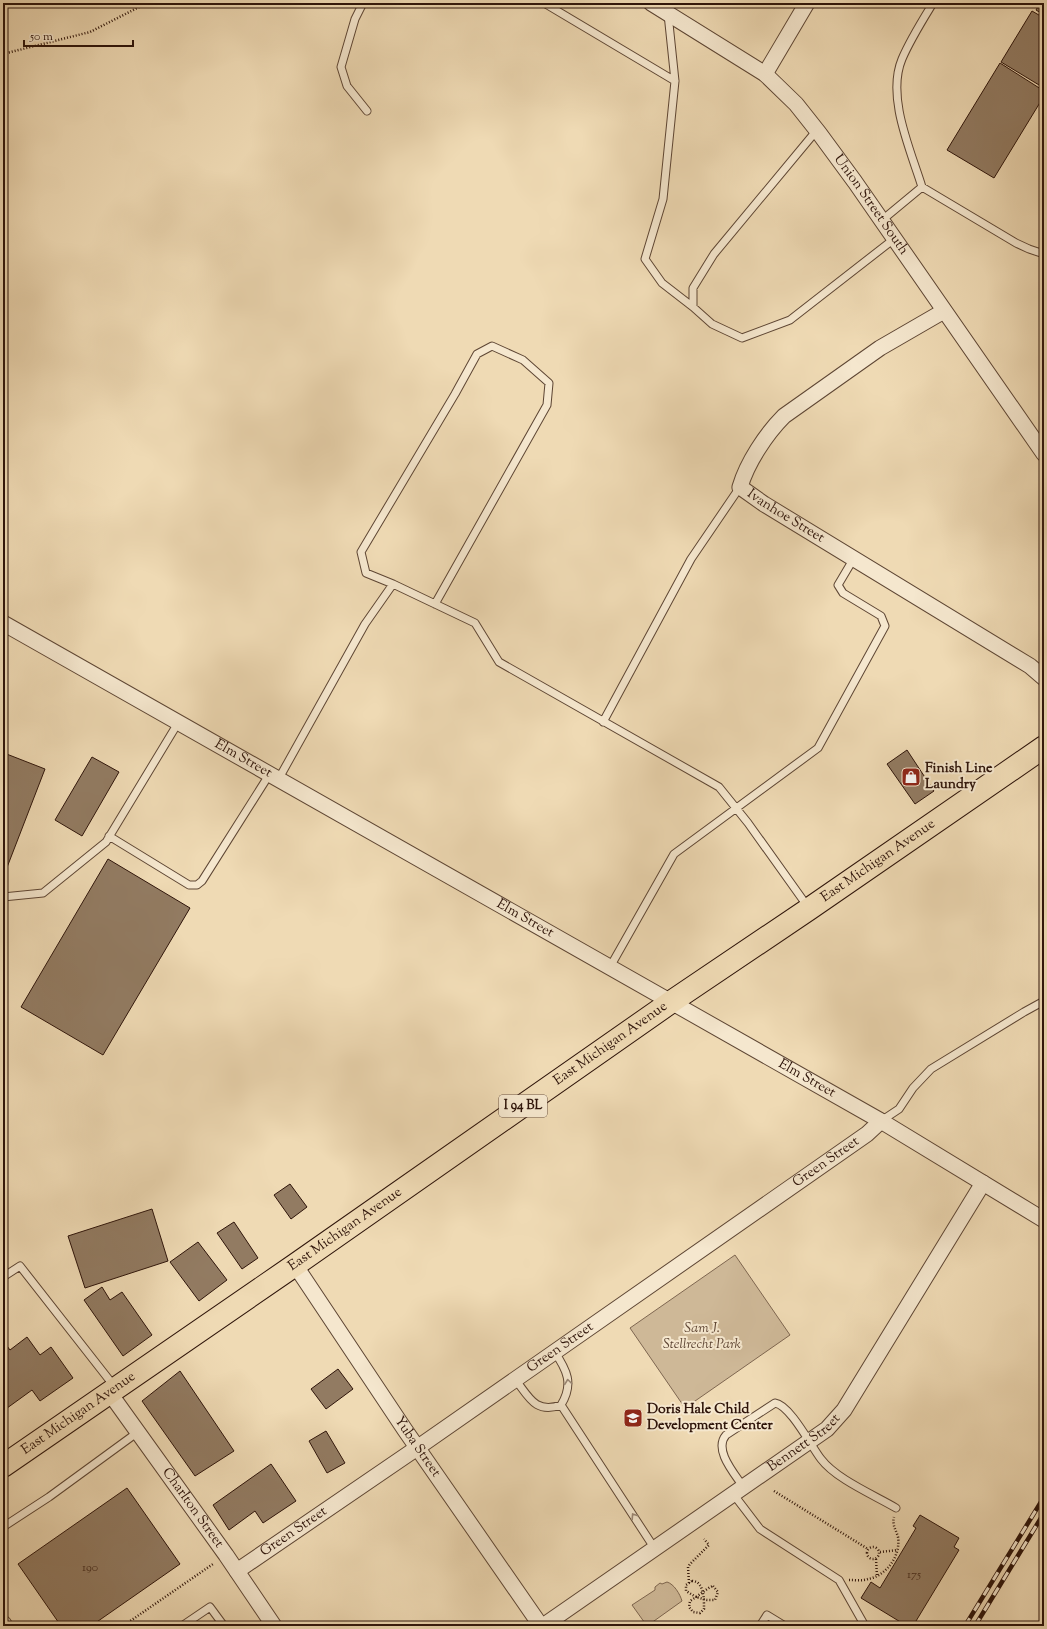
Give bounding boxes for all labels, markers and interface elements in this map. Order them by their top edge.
scale bar [24,22,133,48]
text: 50 m [29,28,53,46]
street label: Union Street South [828,151,913,259]
street label: Ivanhoe Street [742,485,828,548]
street label: Elm Street [211,735,276,784]
place label: Finish Line Laundry [925,759,993,795]
shop icon: Finish Line Laundry [900,766,922,788]
street label: East Michigan Avenue [817,815,940,908]
street label: Elm Street [493,895,557,943]
street label: East Michigan Avenue [550,997,672,1091]
street label: Elm Street [774,1055,839,1103]
road number: I 94 BL [499,1095,547,1117]
street label: Green Street [789,1132,864,1193]
street label: East Michigan Avenue [284,1183,406,1277]
street label: Green Street [523,1317,598,1378]
park label: Sam J. Stellrecht Park [663,1319,742,1355]
street label: East Michigan Avenue [18,1367,140,1460]
one-way arrow [564,1378,573,1385]
place label: Doris Hale Child Development Center [647,1400,774,1436]
school or university icon: Doris Hale Child Development Center [622,1407,644,1429]
street label: Bennett Street [764,1410,846,1477]
street label: Yuba Street [389,1412,445,1482]
street label: Charlton Street [157,1464,228,1553]
street label: Green Street [256,1502,332,1562]
one-way arrow [631,1513,639,1520]
house number: 190 [82,1559,98,1577]
house number: 175 [907,1566,921,1584]

